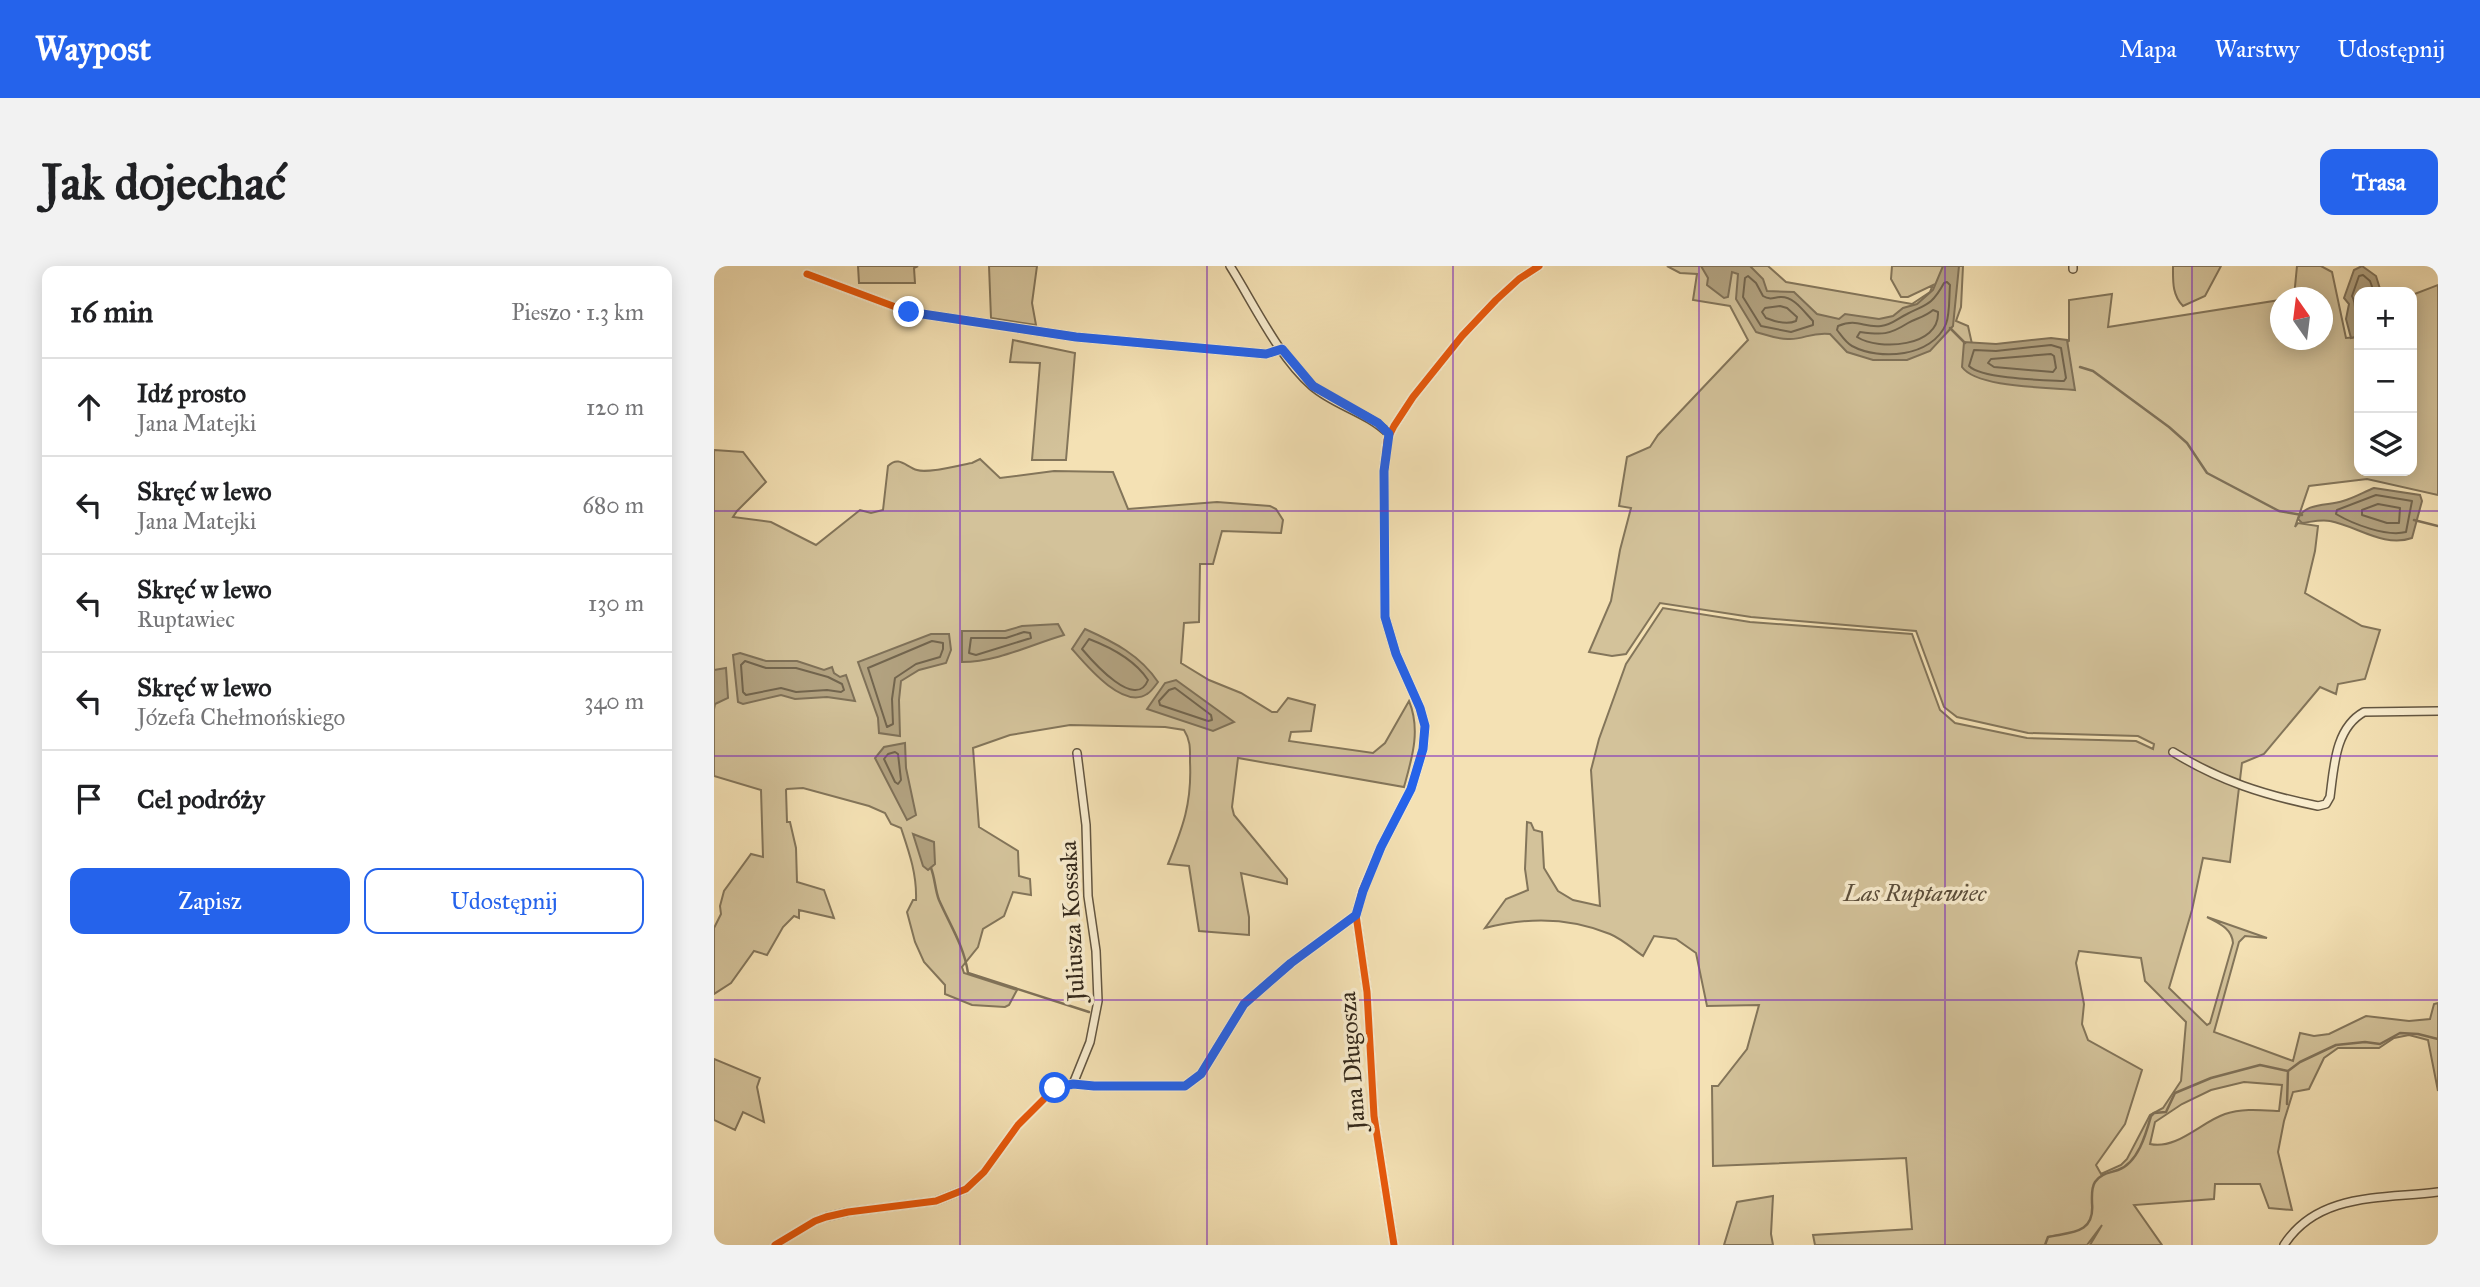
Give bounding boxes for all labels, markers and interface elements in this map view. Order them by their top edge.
text: Waypost [35,29,151,69]
text: Mapa [2120,34,2177,64]
text: Warstwy [2215,34,2300,64]
text: Udostępnij [2338,34,2445,64]
button: Trasa [2320,149,2438,215]
text: Jak dojechać [42,153,286,212]
north arrow [2270,287,2333,350]
map controls [2354,287,2417,476]
button: + [2354,287,2417,350]
text: 16 min [70,294,153,330]
route end [893,296,924,327]
text: Pieszo · 1.3 km [511,298,644,326]
button: − [2354,350,2417,413]
text: Idź prosto [137,377,246,409]
icon: ahead [70,388,108,426]
text: 120 m [586,393,644,421]
text: Jana Matejki [137,409,256,437]
button: layers [2354,413,2417,476]
text: Skręć w lewo [137,475,272,507]
icon: left [70,486,108,524]
text: 680 m [582,491,644,519]
text: Jana Matejki [137,507,256,535]
text: Skręć w lewo [137,573,272,605]
icon: left [70,584,108,622]
text: 130 m [588,589,644,617]
text: Ruptawiec [137,605,235,633]
text: Skręć w lewo [137,671,272,703]
icon: left [70,682,108,720]
text: 340 m [584,687,644,715]
text: Józefa Chełmońskiego [137,703,345,731]
icon: arrive [70,780,108,818]
text: Cel podróży [137,783,265,815]
street label: Juliusza Kossaka [1053,839,1091,1005]
button: Zapisz [70,868,350,934]
button: Udostępnij [364,868,644,934]
park label: Las Ruptawiec [1843,878,1988,908]
street label: Jana Długosza [1332,990,1372,1134]
route start [1039,1072,1070,1103]

